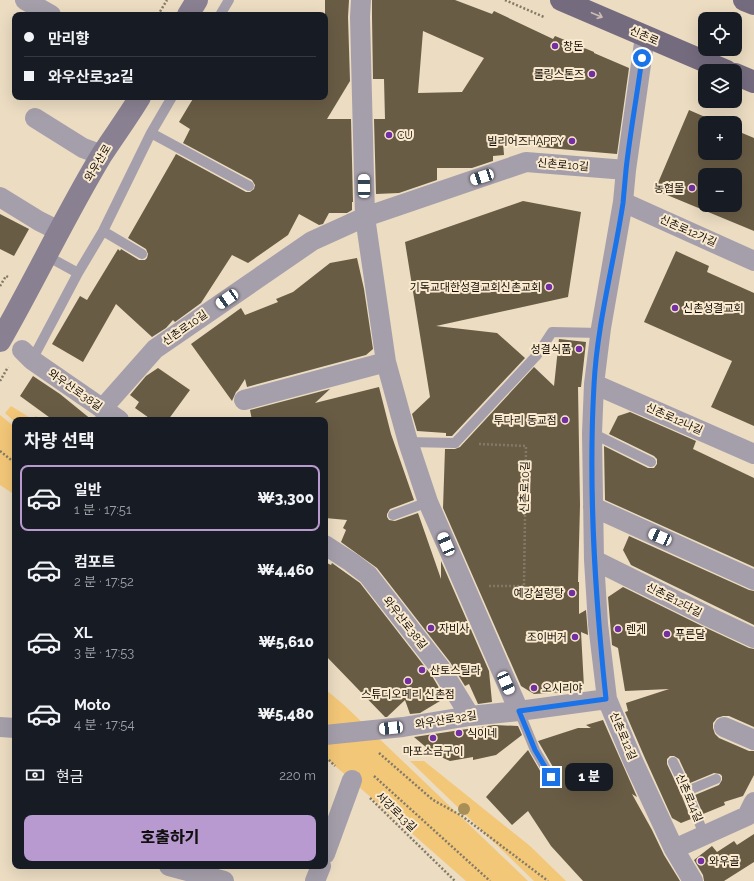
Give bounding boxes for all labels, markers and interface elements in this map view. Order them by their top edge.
one-way arrow [590,12,602,20]
map controls [698,12,742,212]
button: locate [698,12,742,56]
street label: 신촌로 [627,24,661,48]
text: 만리향 [48,30,89,48]
place label: 창돈 [563,40,583,53]
marker: 창돈 [550,41,560,51]
route start [633,49,651,67]
button: layers [698,64,742,108]
text: 와우산로32길 [48,68,134,86]
place label: 롤링스톤즈 [533,68,584,81]
marker: 롤링스톤즈 [587,69,597,79]
button: + [698,116,742,160]
place label: CU [397,129,413,142]
marker: CU [384,130,394,140]
place label: 빌리어즈HAPPY [487,135,564,148]
marker: 빌리어즈HAPPY [567,136,577,146]
street label: 와우산로 [82,142,114,184]
street label: 신촌로10길 [537,156,589,174]
car [469,168,495,186]
button: − [698,168,742,212]
car [358,174,370,198]
place label: 농협몰 [654,182,684,195]
marker: 농협몰 [687,183,697,193]
street label: 신촌로12가길 [657,213,719,249]
place label: 기독교대한성결교회신촌교회 [409,281,541,294]
marker: 기독교대한성결교회신촌교회 [544,282,554,292]
car [214,287,240,311]
place label: 신촌성결교회 [683,302,744,315]
marker: 신촌성결교회 [670,303,680,313]
street label: 신촌로10길 [160,308,210,348]
place label: 성결식품 [531,343,571,356]
marker: 성결식품 [574,344,584,354]
street label: 와우산로38길 [45,367,105,413]
street label: 신촌로12나길 [643,401,705,437]
place label: 투다리 동교점 [493,414,557,427]
marker: 투다리 동교점 [560,415,570,425]
text: 차량 선택 [24,430,95,451]
street label: 신촌로10길 [518,461,532,513]
icon: car [26,480,62,516]
text: 일반 [74,481,102,499]
text: ₩3,300 [257,489,314,507]
text: 1 분 · 17:51 [74,502,131,517]
car [647,527,673,547]
car [436,531,456,557]
icon: car [26,552,62,588]
text: 컴포트 [74,553,115,571]
text: ₩4,460 [257,561,314,579]
text: 2 분 · 17:52 [74,574,134,589]
street label: 신촌로12다길 [644,580,704,620]
place label: 예강설렁탕 [513,587,564,600]
marker: 예강설렁탕 [567,588,577,598]
street label: 와우산로38길 [380,594,430,652]
place label: 자비사 [439,622,469,635]
marker: 자비사 [426,623,436,633]
place label: 렌게 [626,623,646,636]
icon: car [26,624,62,660]
text: XL [74,624,92,642]
marker: 렌게 [613,624,623,634]
place label: 푸른달 [675,628,705,641]
marker: 푸른달 [662,629,672,639]
place label: 조이버거 [527,631,567,644]
marker: 조이버거 [570,632,580,642]
text: ₩5,610 [259,633,314,651]
text: 3 분 · 17:53 [74,645,134,660]
place label: 산토스틸라 [430,664,481,677]
marker: 산토스틸라 [417,665,427,675]
car [496,670,516,696]
marker: 스튜디오메리 신촌점 [403,676,413,686]
place label: 오시리야 [542,682,582,695]
marker: 오시리야 [529,683,539,693]
place label: 스튜디오메리 신촌점 [361,688,455,701]
icon: car [26,696,62,732]
text: Moto [74,696,111,714]
text: ₩5,480 [258,705,314,723]
street label: 와우산로32길 [414,709,478,731]
street label: 신촌로12길 [607,710,639,762]
text: 4 분 · 17:54 [74,717,135,732]
car [378,721,404,735]
place label: 식이네 [467,727,497,740]
marker: 식이네 [454,728,464,738]
marker: 마포소금구이 [428,733,438,743]
place label: 마포소금구이 [403,745,463,758]
callout: 1 분 [565,763,613,791]
icon: cash [24,764,46,786]
text: 현금 [56,768,84,786]
text: 220 m [279,768,316,783]
route end [542,768,560,786]
text: 1 분 [578,769,600,784]
street label: 신촌로14길 [673,772,705,824]
street label: 서강로13길 [373,790,419,834]
button: 호출하기 [24,815,316,861]
place label: 와우골 [709,855,739,868]
marker: 와우골 [696,856,706,866]

